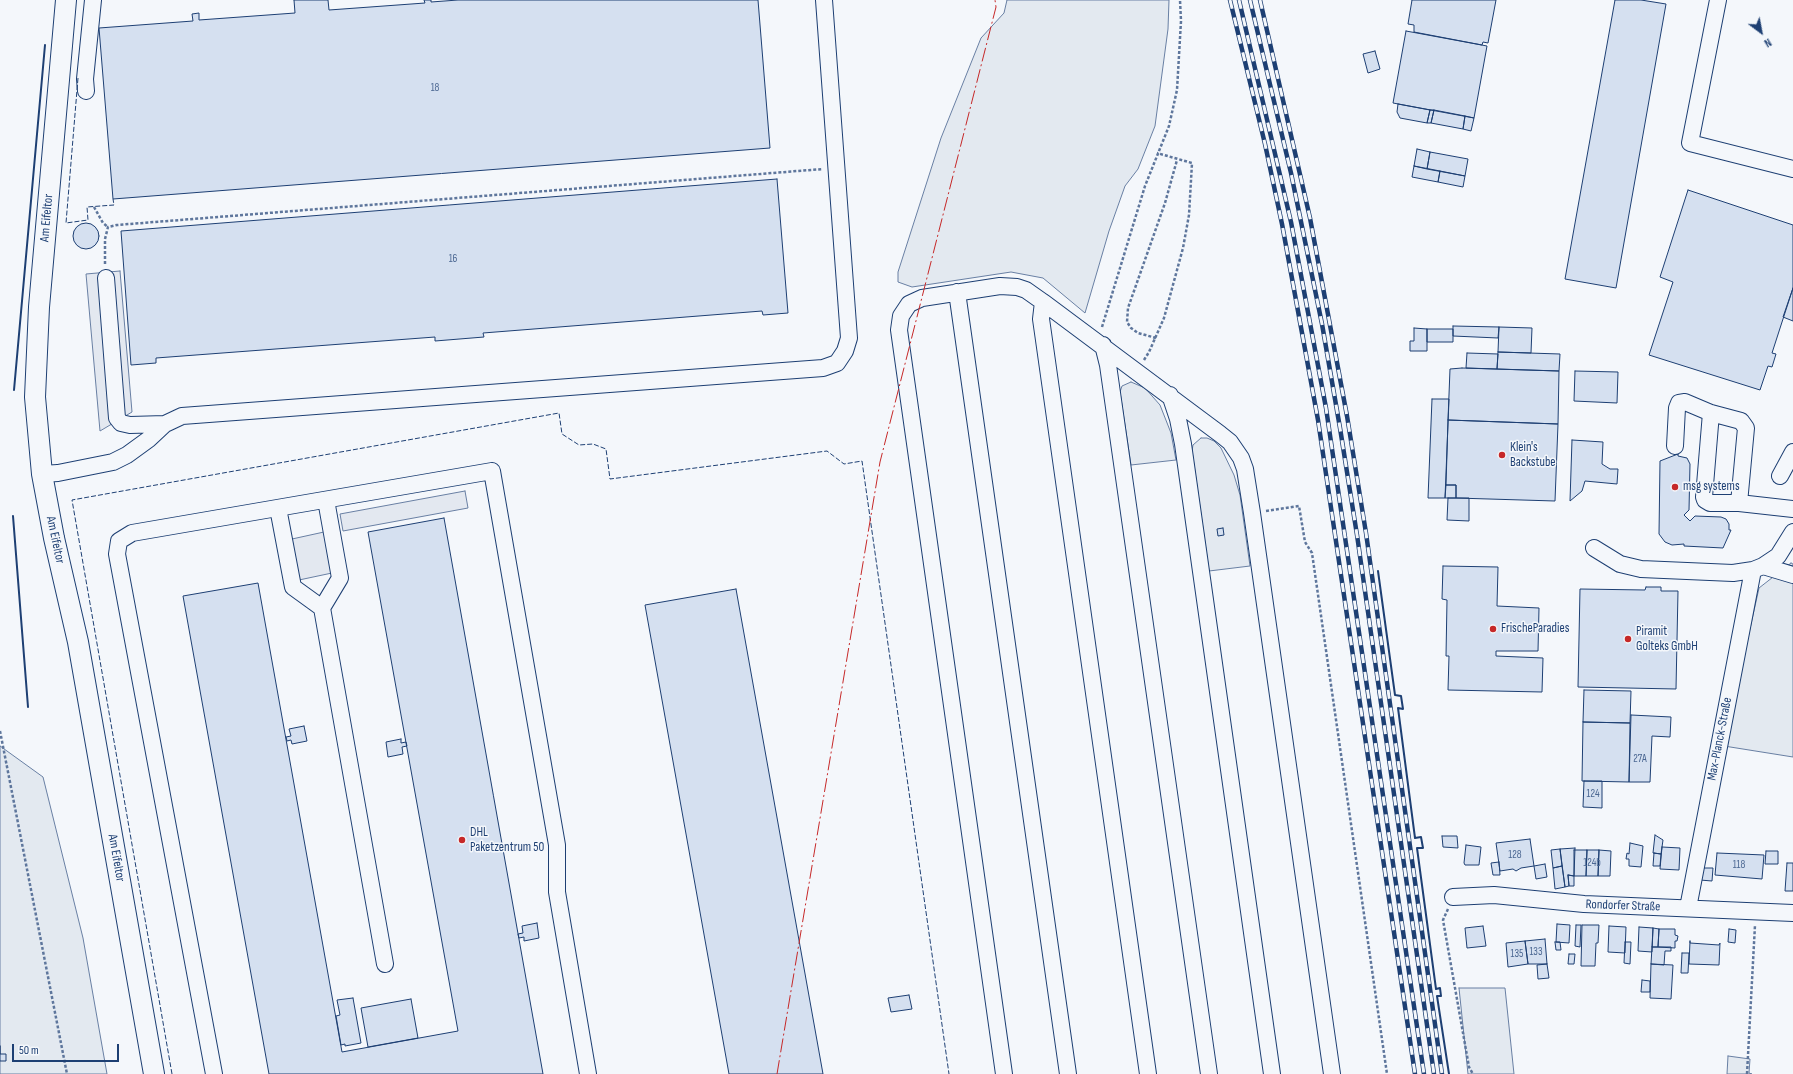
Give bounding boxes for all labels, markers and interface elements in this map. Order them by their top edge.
north arrow [1741,12,1781,52]
text: N [1762,36,1774,50]
house number: 18 [431,81,439,95]
street label: Am Eifeltor [37,193,57,243]
house number: 16 [449,252,457,266]
place label: Klein's Backstube [1510,440,1555,471]
marker: Klein's Backstube [1497,450,1507,460]
place label: msg systems [1683,479,1740,495]
marker: msg systems [1670,482,1680,492]
street label: Am Eifeltor [42,515,68,565]
place label: FrischeParadies [1501,621,1569,637]
marker: FrischeParadies [1488,624,1498,634]
place label: Piramit Golteks GmbH [1636,624,1698,655]
marker: Piramit Golteks GmbH [1623,634,1633,644]
street label: Max-Planck-Straße [1704,696,1736,782]
house number: 27A [1633,752,1647,766]
house number: 124 [1586,787,1600,801]
place label: DHL Paketzentrum 50 [470,825,544,856]
street label: Am Eifeltor [104,833,128,883]
marker: DHL Paketzentrum 50 [457,835,467,845]
house number: 128 [1508,848,1522,862]
house number: 124b [1583,856,1601,870]
house number: 118 [1733,858,1745,872]
street label: Rondorfer Straße [1585,897,1661,915]
house number: 133 [1529,945,1543,959]
house number: 135 [1511,947,1523,961]
scale bar [14,1036,121,1062]
text: 50 m [19,1043,39,1058]

